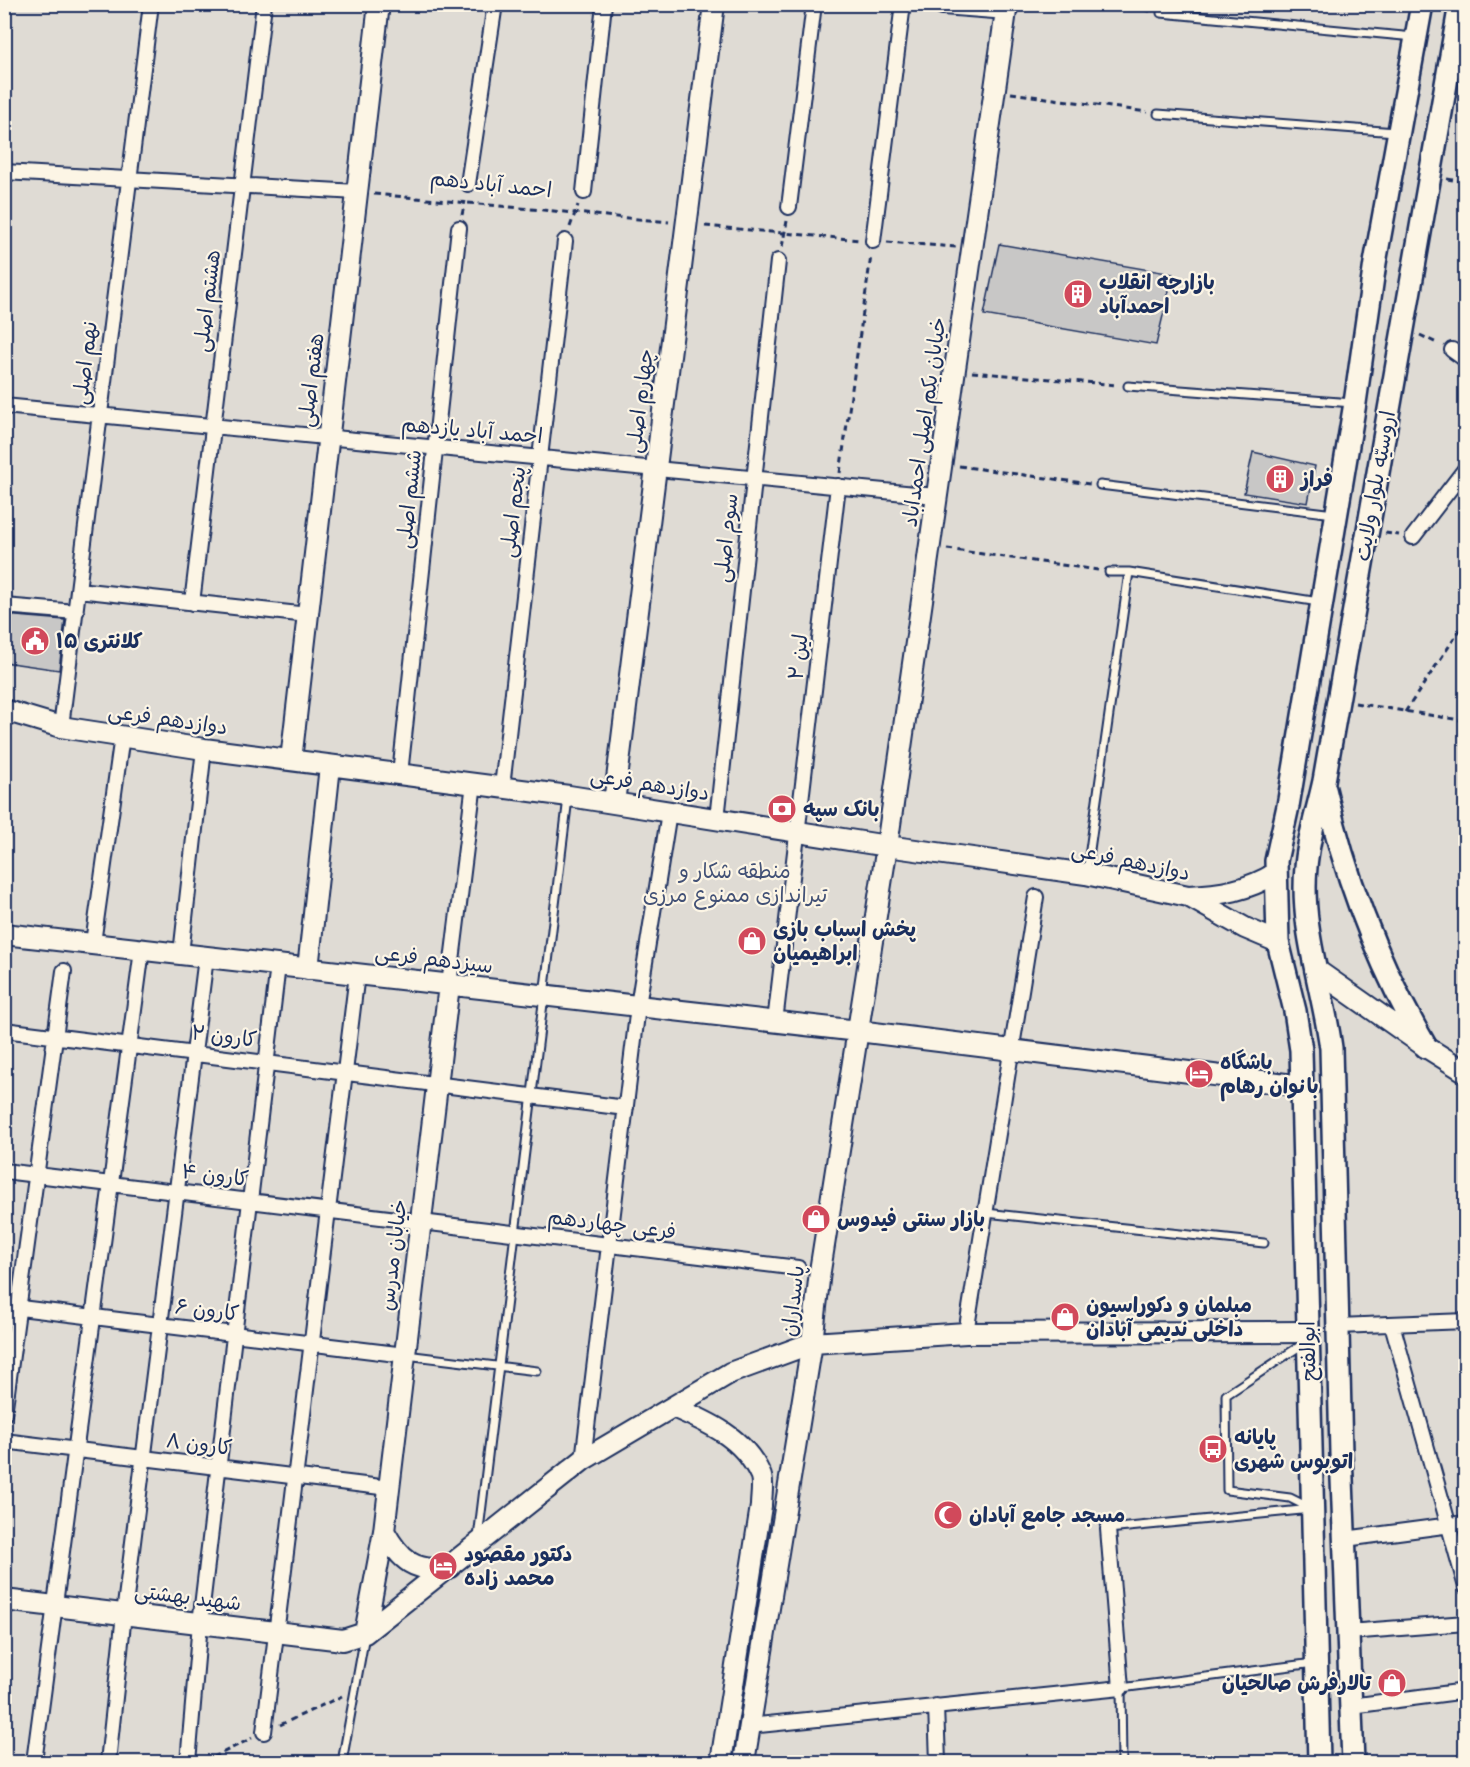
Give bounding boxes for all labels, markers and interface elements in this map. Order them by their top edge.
street label: احمد آباد دهم [429,165,553,206]
street label: هشتم اصلی [188,248,229,354]
place label: بازارچه انقلاب احمدآباد [1099,269,1215,321]
building icon: بازارچه انقلاب احمدآباد [1062,278,1094,310]
street label: خیابان یکم اصلی احمداباد [896,315,955,529]
street label: نهم اصلی [67,320,106,407]
street label: هفتم اصلی [292,331,333,429]
street label: چهارم اصلی [621,347,662,455]
street label: اروسیّه بلوار ولایت [1349,409,1403,564]
street label: احمد آباد یازدهم [400,411,544,452]
street label: ششم اصلی [391,448,430,550]
building icon: فراز [1264,463,1296,495]
street label: پنجم اصلی [494,465,534,560]
place label: فراز [1299,466,1333,494]
street label: سوم اصلی [708,492,747,584]
public building icon: کلانتری ۱۵ [19,625,51,657]
place label: کلانتری ۱۵ [56,628,143,656]
street label: لین ۲ [782,633,816,682]
street label: دوازدهم فرعی [106,698,229,743]
street label: دوازدهم فرعی [588,762,712,809]
bank icon: بانک سپه [766,793,798,825]
place label: بانک سپه [803,796,880,824]
street label: دوازدهم فرعی [1069,836,1193,889]
park label: منطقه شکار و تیراندازی ممنوع مرزی [643,858,828,910]
place label: پخش اسباب بازی ابراهیمیان [773,916,916,968]
shop icon: پخش اسباب بازی ابراهیمیان [736,925,768,957]
street label: سیزدهم فرعی [373,939,495,982]
street label: کارون ۲ [189,1019,258,1055]
place label: باشگاه بانوان رهام [1220,1049,1318,1102]
hotel icon: باشگاه بانوان رهام [1183,1058,1215,1090]
street label: کارون ۴ [180,1158,250,1194]
street label: خیابان مدرس [373,1198,415,1312]
street label: فرعی چهاردهم [546,1203,678,1248]
shop icon: بازار سنتی فیدوس [800,1203,832,1235]
place label: بازار سنتی فیدوس [837,1206,985,1234]
street label: پاسداران [776,1264,812,1338]
place label: مبلمان و دکوراسیون داخلی ندیمی آبادان [1086,1292,1252,1344]
street label: کارون ۶ [173,1293,241,1329]
shop icon: مبلمان و دکوراسیون داخلی ندیمی آبادان [1049,1301,1081,1333]
street label: ابوالفتح [1294,1321,1324,1381]
place label: پایانه اتوبوس شهری [1234,1424,1353,1476]
street label: کارون ۸ [164,1427,234,1463]
bus stop icon: پایانه اتوبوس شهری [1197,1433,1229,1465]
mosque icon: مسجد جامع آبادان [932,1499,964,1531]
place label: مسجد جامع آبادان [969,1502,1125,1530]
place label: دكتور مقصود محمد زاده [464,1541,572,1593]
hotel icon: دكتور مقصود محمد زاده [427,1550,459,1582]
street label: شهید بهشتی [133,1578,243,1618]
shop icon: تالارفرش صالحيان [1376,1667,1408,1699]
place label: تالارفرش صالحيان [1222,1670,1372,1698]

